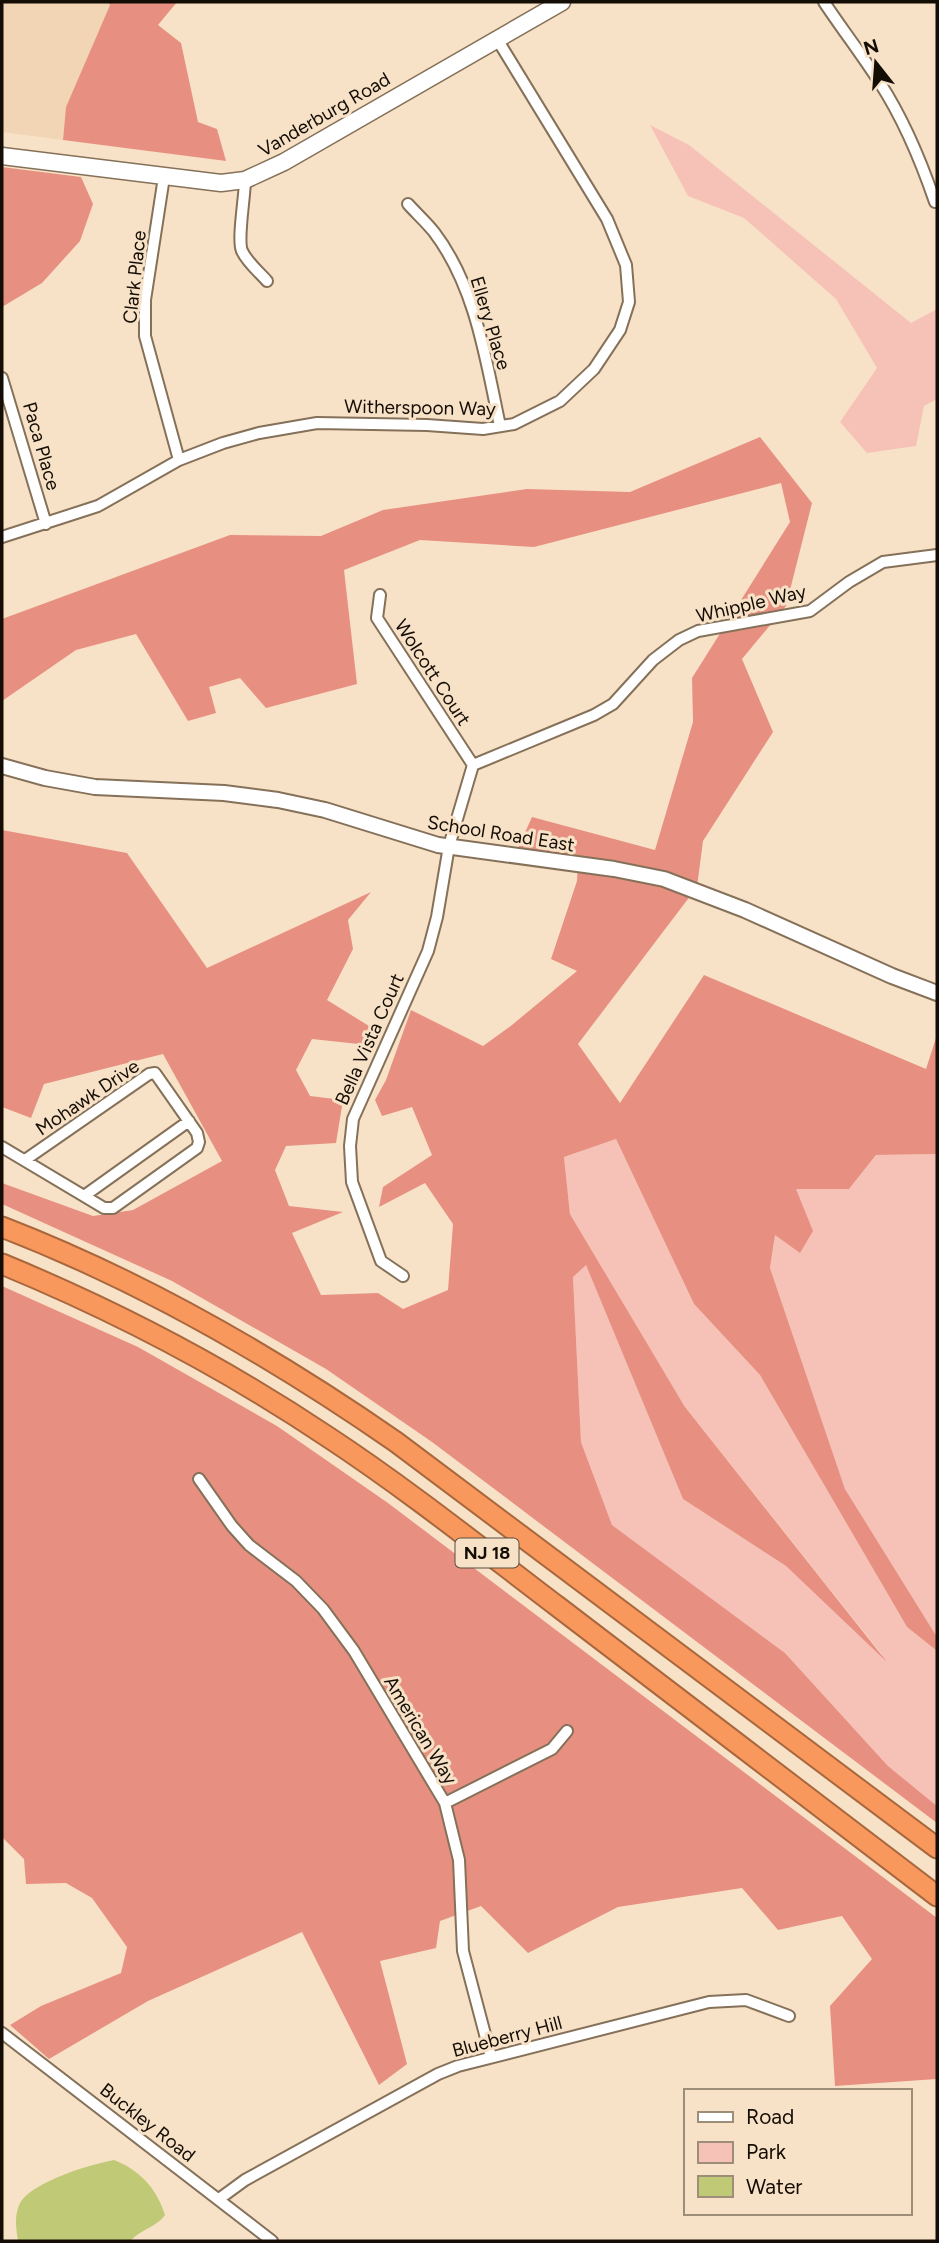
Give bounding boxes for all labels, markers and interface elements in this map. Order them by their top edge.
north arrow [841,28,911,98]
text: N [861,34,882,60]
street label: Vanderburg Road [254,67,394,161]
street label: Clark Place [118,229,151,325]
street label: Ellery Place [465,274,516,373]
street label: Witherspoon Way [344,395,496,420]
street label: Paca Place [18,399,65,493]
street label: Whipple Way [694,580,808,627]
street label: Wolcott Court [390,615,475,730]
street label: School Road East [426,810,576,856]
street label: Bella Vista Court [330,970,409,1109]
street label: Mohawk Drive [31,1054,143,1140]
road number: NJ 18 [456,1538,518,1568]
street label: American Way [379,1672,462,1789]
street label: Blueberry Hill [450,2011,565,2062]
street label: Buckley Road [96,2078,200,2167]
legend [684,2089,911,2215]
text: Road [746,2104,794,2129]
text: Park [746,2139,787,2164]
text: Water [746,2174,802,2199]

